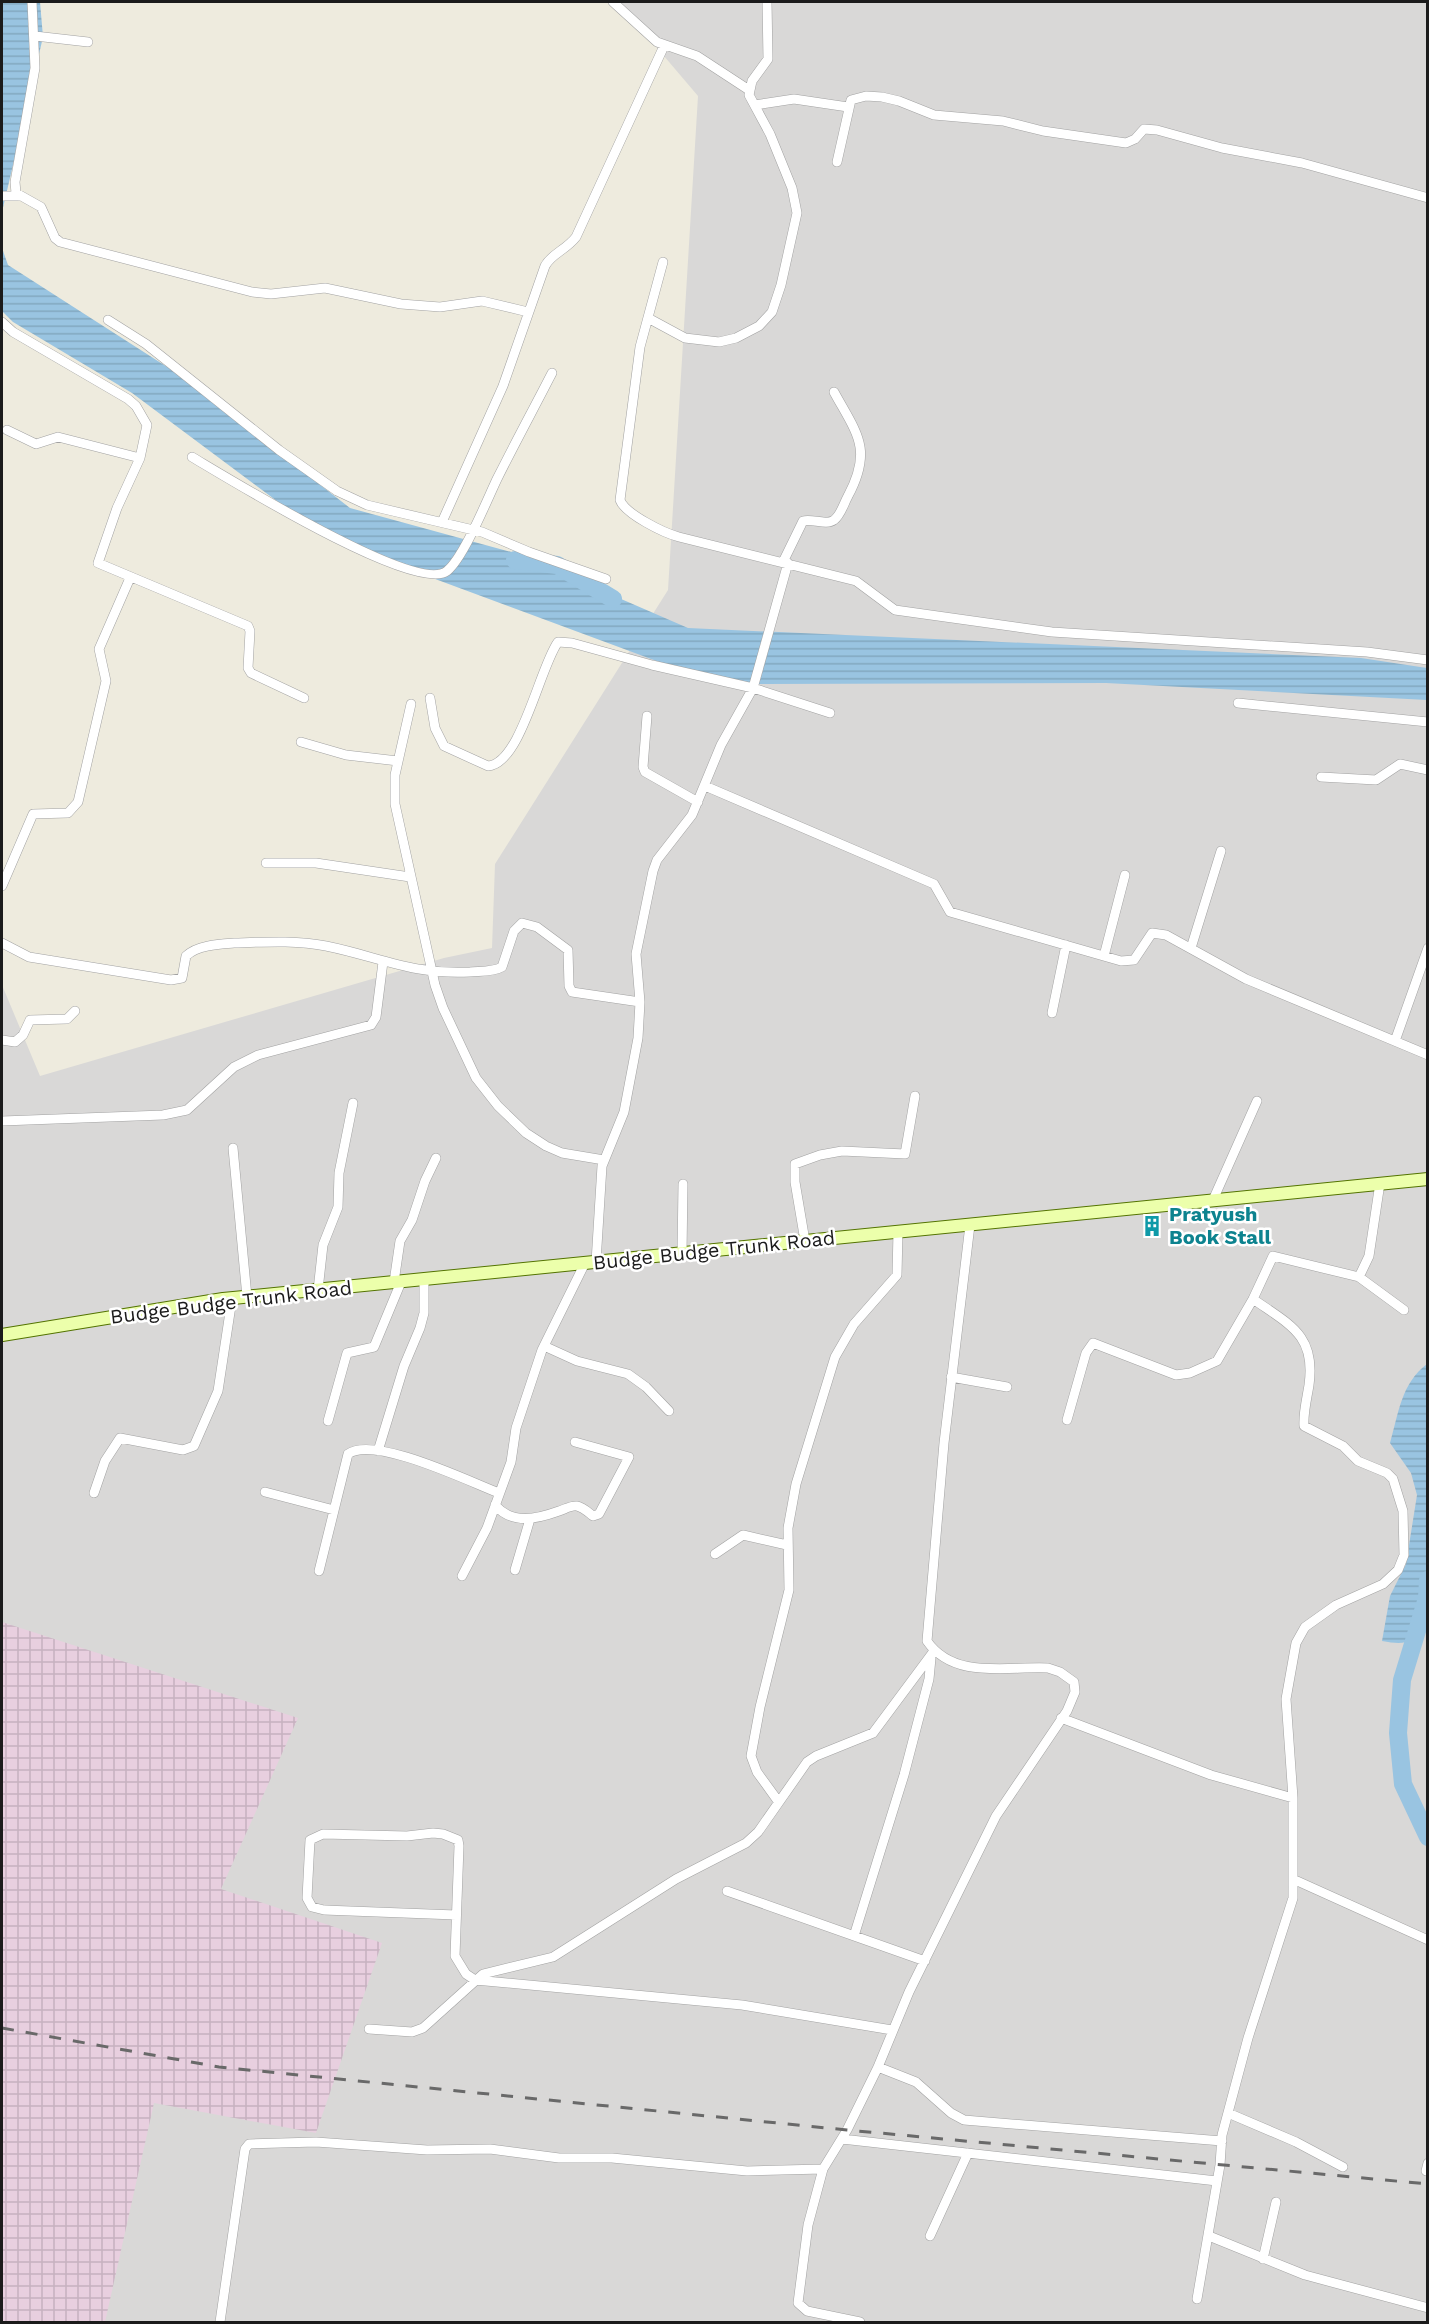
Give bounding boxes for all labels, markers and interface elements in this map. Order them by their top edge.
place label: Pratyush Book Stall [1169,1202,1271,1249]
building icon: Pratyush Book Stall [1140,1214,1164,1238]
street label: Budge Budge Trunk Road [592,1225,836,1275]
street label: Budge Budge Trunk Road [109,1275,353,1329]

